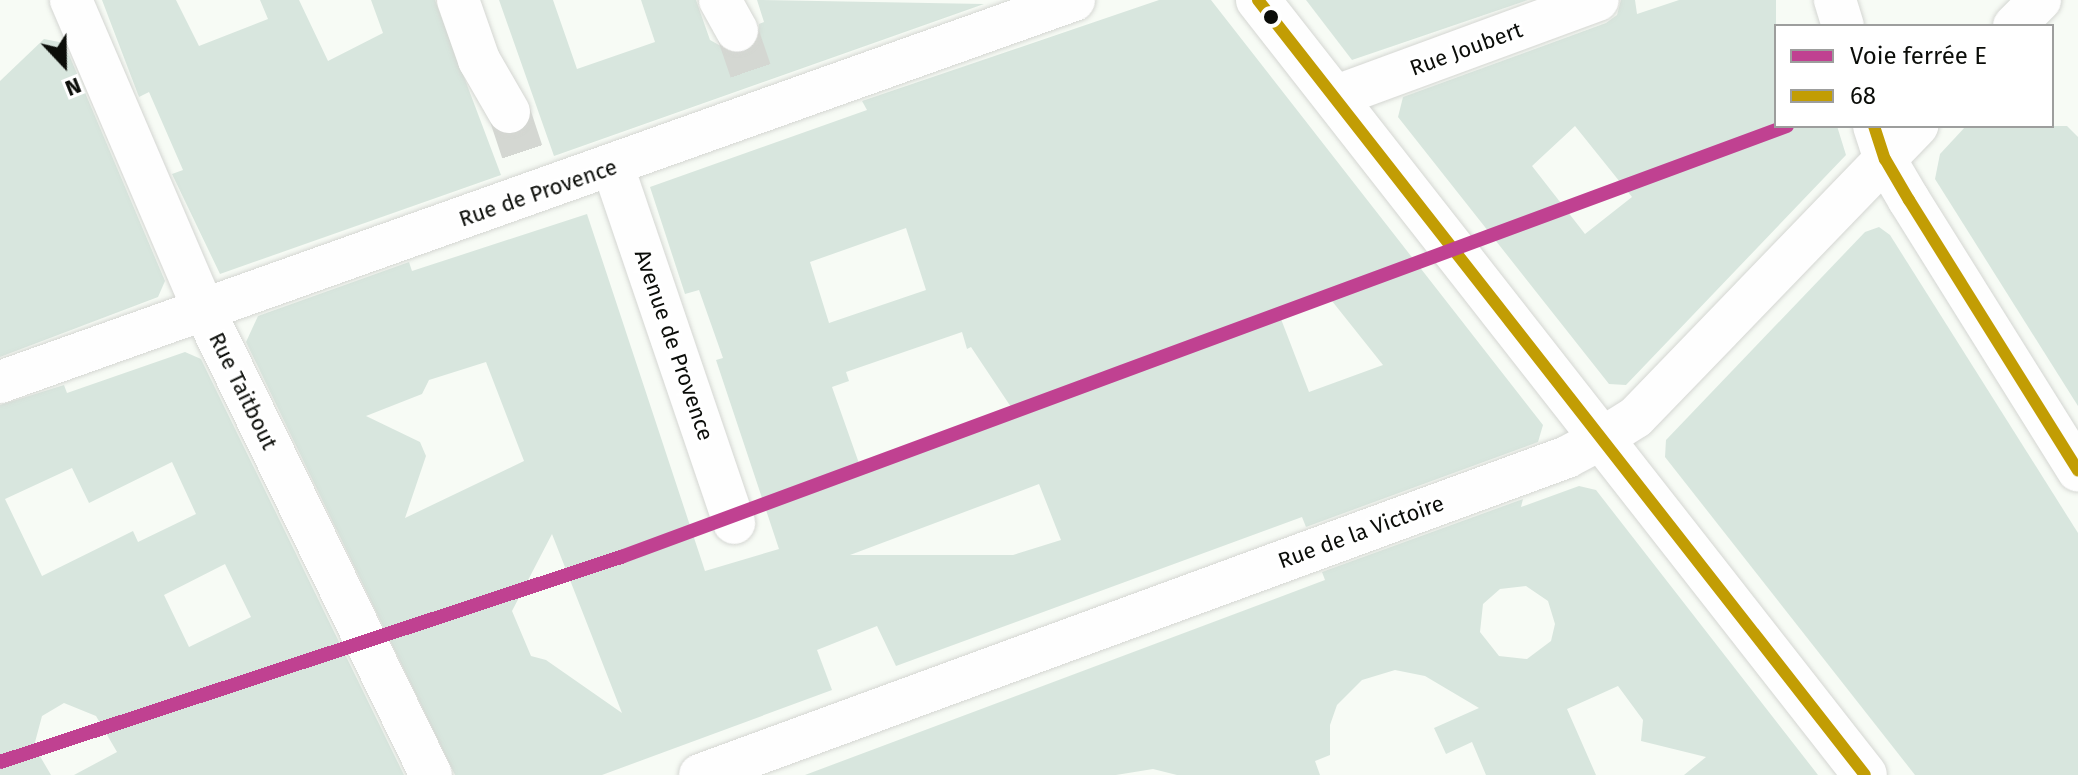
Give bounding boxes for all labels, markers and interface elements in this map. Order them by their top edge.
unlabelled marker [1263,9,1279,25]
street label: Rue Joubert [1406,16,1526,82]
north arrow [24,24,104,104]
legend [1774,24,2054,128]
text: Voie ferrée E [1850,42,1987,70]
text: N [61,71,85,102]
text: 68 [1850,82,1876,110]
street label: Rue de Provence [455,154,621,232]
street label: Avenue de Provence [629,246,719,444]
street label: Rue Taitbout [203,328,283,454]
street label: Rue de la Victoire [1275,490,1447,574]

